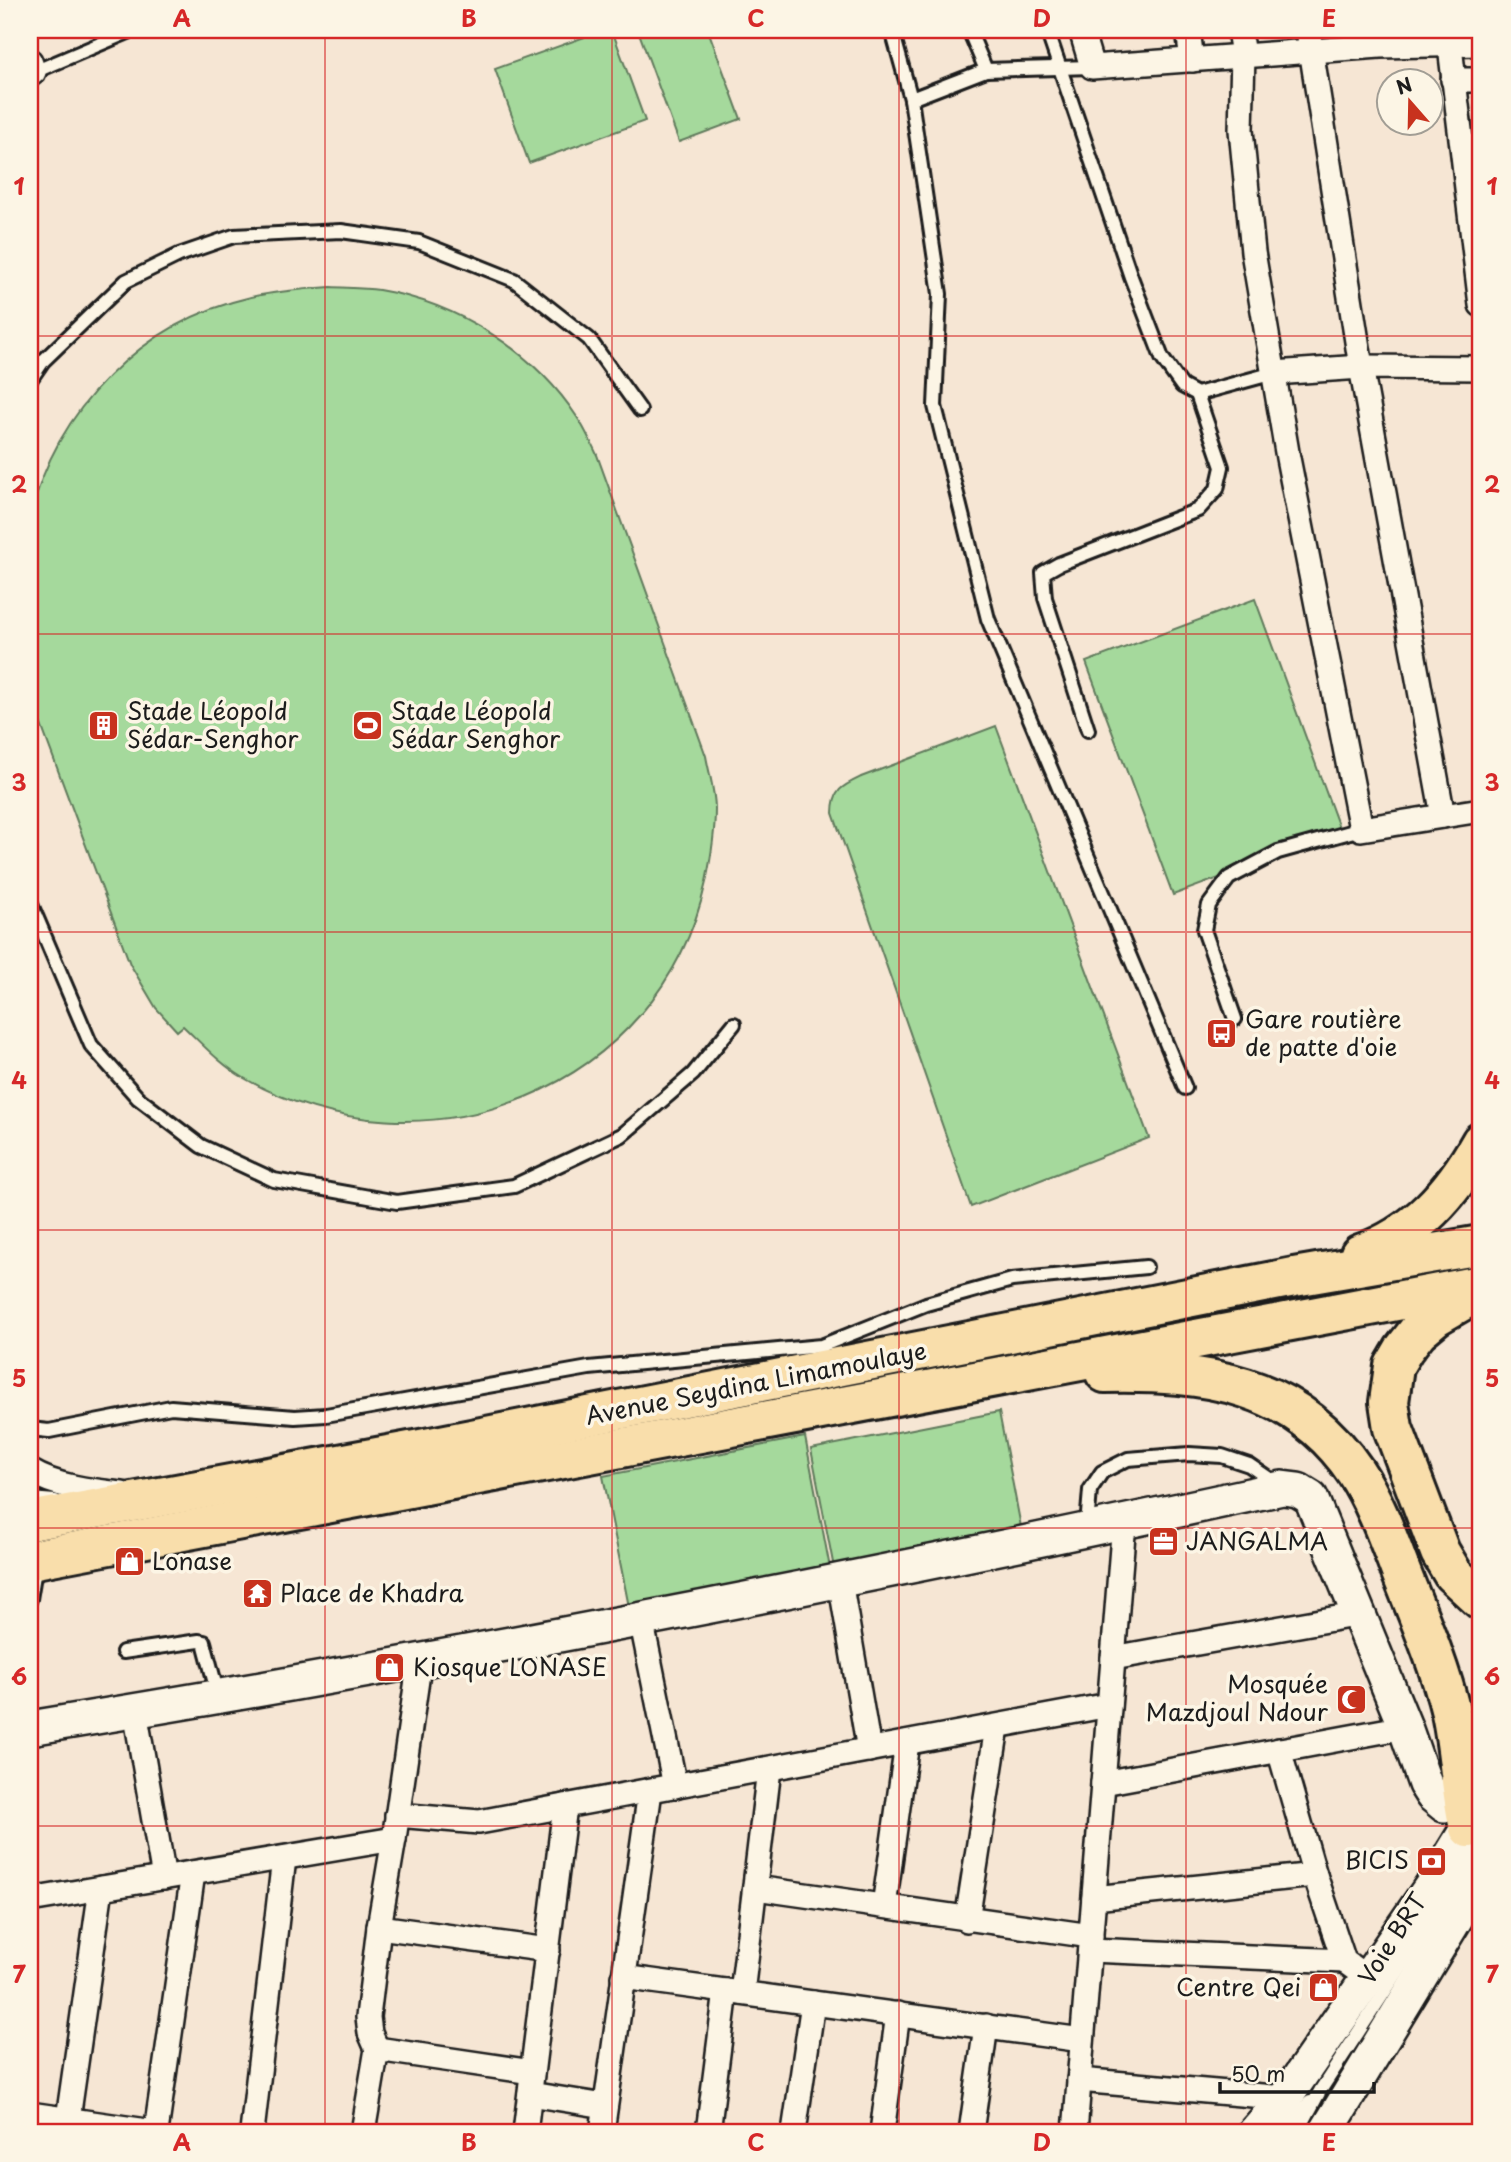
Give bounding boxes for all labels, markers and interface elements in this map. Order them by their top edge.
text: A [173,0,191,35]
text: B [461,0,477,35]
text: C [747,0,765,35]
text: D [1033,0,1051,35]
text: E [1322,0,1336,35]
north arrow [1374,66,1444,136]
text: N [1392,69,1416,101]
text: 1 [14,168,25,203]
text: 1 [1487,168,1498,203]
text: 2 [11,466,27,501]
text: 2 [1484,466,1500,501]
place label: Stade Léopold Sédar-Senghor [127,692,299,756]
place label: Stade Léopold Sédar Senghor [391,692,561,756]
building icon: Stade Léopold Sédar-Senghor [87,709,121,743]
sports icon: Stade Léopold Sédar Senghor [351,709,385,743]
text: 3 [11,764,27,799]
text: 3 [1484,764,1500,799]
place label: Gare routière de patte d'oie [1245,1000,1401,1064]
bus stop icon: Gare routière de patte d'oie [1205,1017,1239,1051]
text: 4 [11,1062,27,1097]
text: 4 [1484,1062,1500,1097]
street label: Avenue Seydina Limamoulaye [582,1331,929,1433]
text: 5 [12,1360,26,1395]
text: 5 [1485,1360,1499,1395]
place label: JANGALMA [1186,1522,1328,1558]
office icon: JANGALMA [1146,1525,1180,1559]
place label: Lonase [152,1542,232,1578]
shop icon: Lonase [112,1545,146,1579]
place label: Place de Khadra [280,1574,464,1610]
temple icon: Place de Khadra [240,1577,274,1611]
place label: Kiosque LONASE [413,1648,607,1684]
shop icon: Kiosque LONASE [373,1651,407,1685]
text: 6 [11,1658,27,1693]
text: 6 [1484,1658,1500,1693]
place label: Mosquée Mazdjoul Ndour [1146,1665,1329,1729]
mosque icon: Mosquée Mazdjoul Ndour [1334,1682,1368,1716]
place label: BICIS [1345,1841,1409,1877]
bank icon: BICIS [1415,1844,1449,1878]
street label: Voie BRT [1348,1884,1435,1991]
text: 7 [12,1956,26,1991]
text: 7 [1485,1956,1499,1991]
place label: Centre Qei [1176,1968,1301,2004]
shop icon: Centre Qei [1307,1971,1341,2005]
scale bar [1220,2050,1374,2094]
text: 50 m [1231,2057,1285,2089]
text: A [173,2124,191,2159]
text: B [461,2124,477,2159]
text: C [747,2124,765,2159]
text: D [1033,2124,1051,2159]
text: E [1322,2124,1336,2159]

